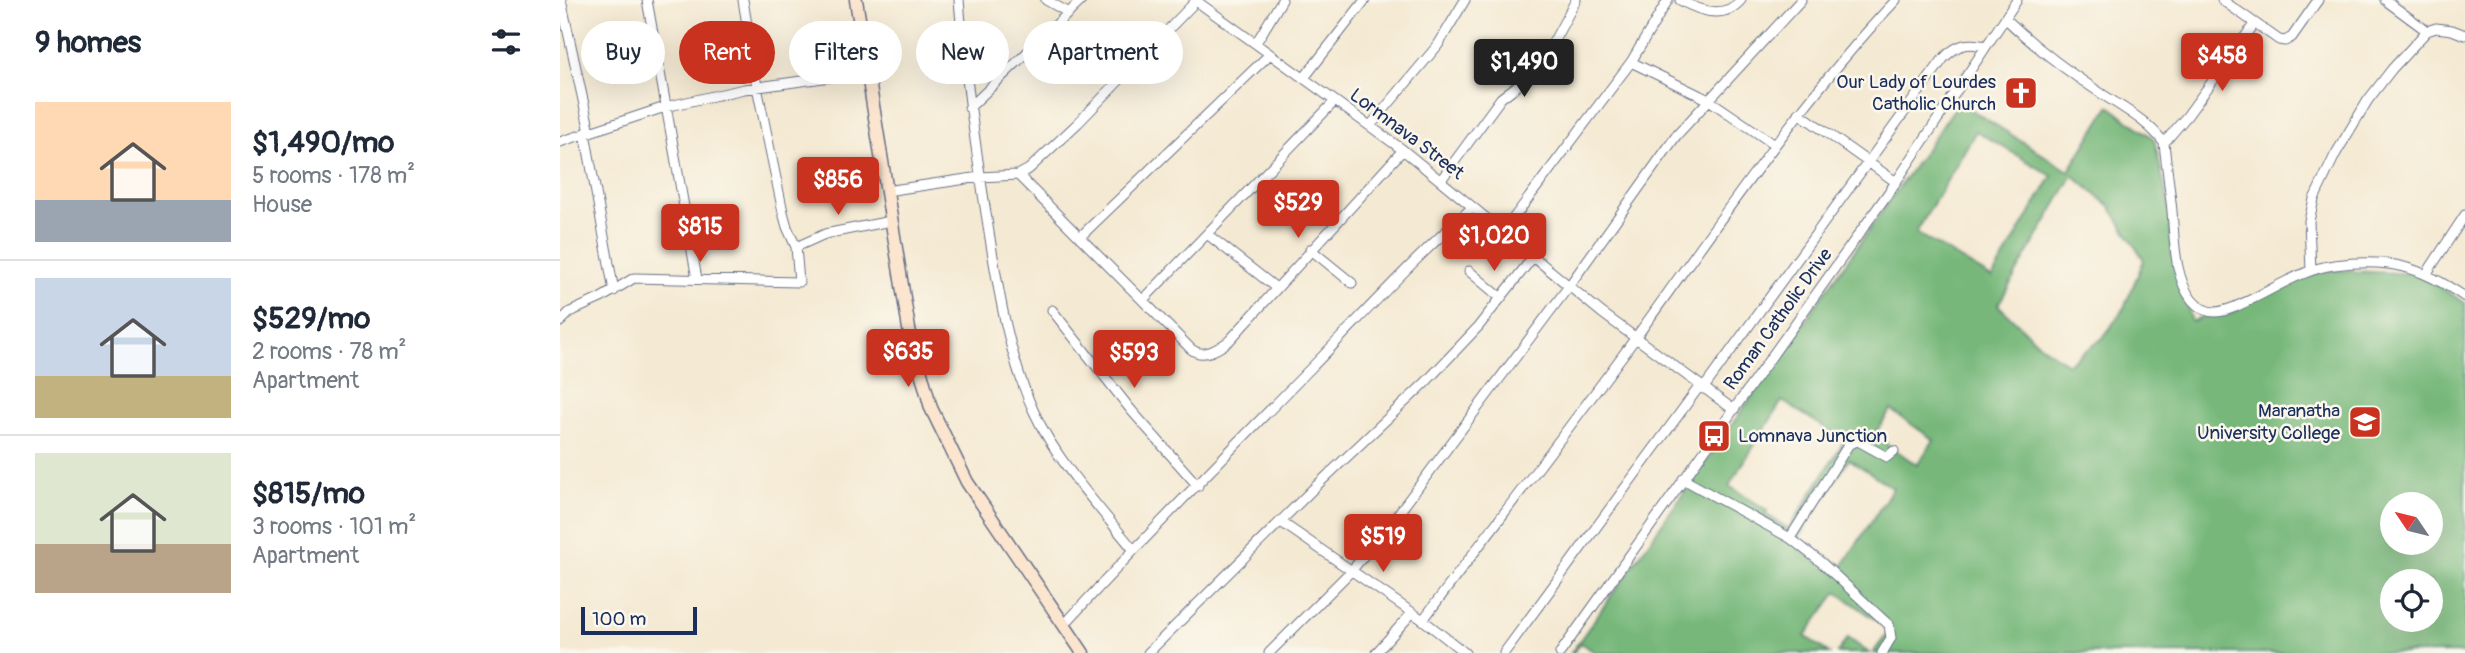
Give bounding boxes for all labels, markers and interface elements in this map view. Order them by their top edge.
chip: Buy [581,21,665,84]
chip: Rent [679,21,775,84]
chip: Filters [789,21,902,84]
chip: New [916,21,1009,84]
chip: Apartment [1023,21,1183,84]
icon: filters [487,23,525,61]
text: 9 homes [35,24,141,61]
pin: $458 [2181,34,2263,93]
pin: $1,490 [1467,40,1581,99]
text: $458 [2197,41,2247,70]
text: $1,490 [1490,47,1558,76]
place label: Our Lady of Lourdes Catholic Church [1836,70,1996,116]
church icon: Our Lady of Lourdes Catholic Church [2002,74,2040,112]
street label: Lormnava Street [1345,83,1469,185]
text: $1,490/mo [252,124,394,161]
icon: home [91,130,175,214]
pin: $856 [797,158,879,217]
text: 5 rooms · 178 m² [252,161,415,190]
text: $856 [813,165,863,194]
pin: $529 [1257,180,1339,240]
text: $529 [1273,188,1323,217]
text: House [252,190,312,219]
pin: $815 [659,204,741,264]
text: $815 [677,212,723,241]
pin: $1,020 [1437,214,1551,273]
text: $1,020 [1458,221,1530,250]
street label: Roman Catholic Drive [1718,243,1838,395]
text: $529/mo [252,300,370,337]
icon: home [91,306,175,390]
pin: $635 [867,330,949,389]
pin: $593 [1093,330,1175,390]
text: 2 rooms · 78 m² [252,337,406,366]
text: $635 [882,337,934,366]
text: $593 [1109,338,1159,367]
text: Apartment [252,366,359,395]
place label: Maranatha University College [2197,399,2341,445]
school or university icon: Maranatha University College [2346,403,2384,441]
bus stop icon: Lomnava Junction [1695,417,1733,455]
place label: Lomnava Junction [1738,424,1887,448]
text: $815/mo [252,475,365,512]
icon: home [91,481,175,565]
north arrow [2380,492,2443,555]
map controls [2380,492,2443,632]
text: 3 rooms · 101 m² [252,512,416,541]
pin: $519 [1342,514,1424,574]
text: $519 [1360,522,1406,551]
text: Apartment [252,541,359,570]
button: locate [2380,569,2443,632]
scale bar [581,604,696,636]
text: 100 m [592,607,646,631]

